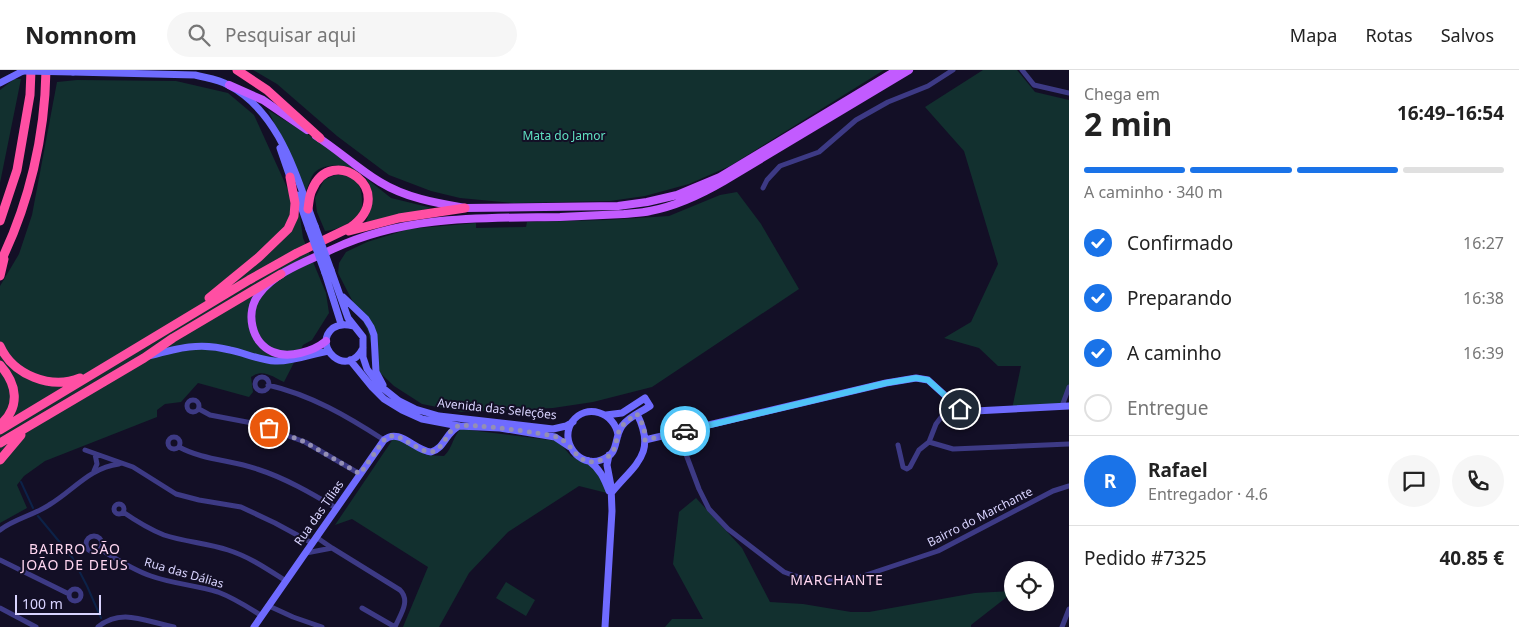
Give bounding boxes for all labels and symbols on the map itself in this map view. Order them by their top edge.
park label: Mata do Jamor [522,127,606,144]
pin [939,388,981,430]
street label: Avenida das Seleções [436,394,558,423]
courier [660,406,710,456]
pin [248,407,290,449]
street label: Rua das Tílias [290,476,348,549]
street label: Bairro do Marchante [924,483,1036,551]
district label: BAIRRO SÃO JOÃO DE DEUS [19,539,129,574]
street label: Rua das Dálias [142,553,226,592]
district label: MARCHANTE [790,570,884,589]
scale bar [15,592,101,615]

